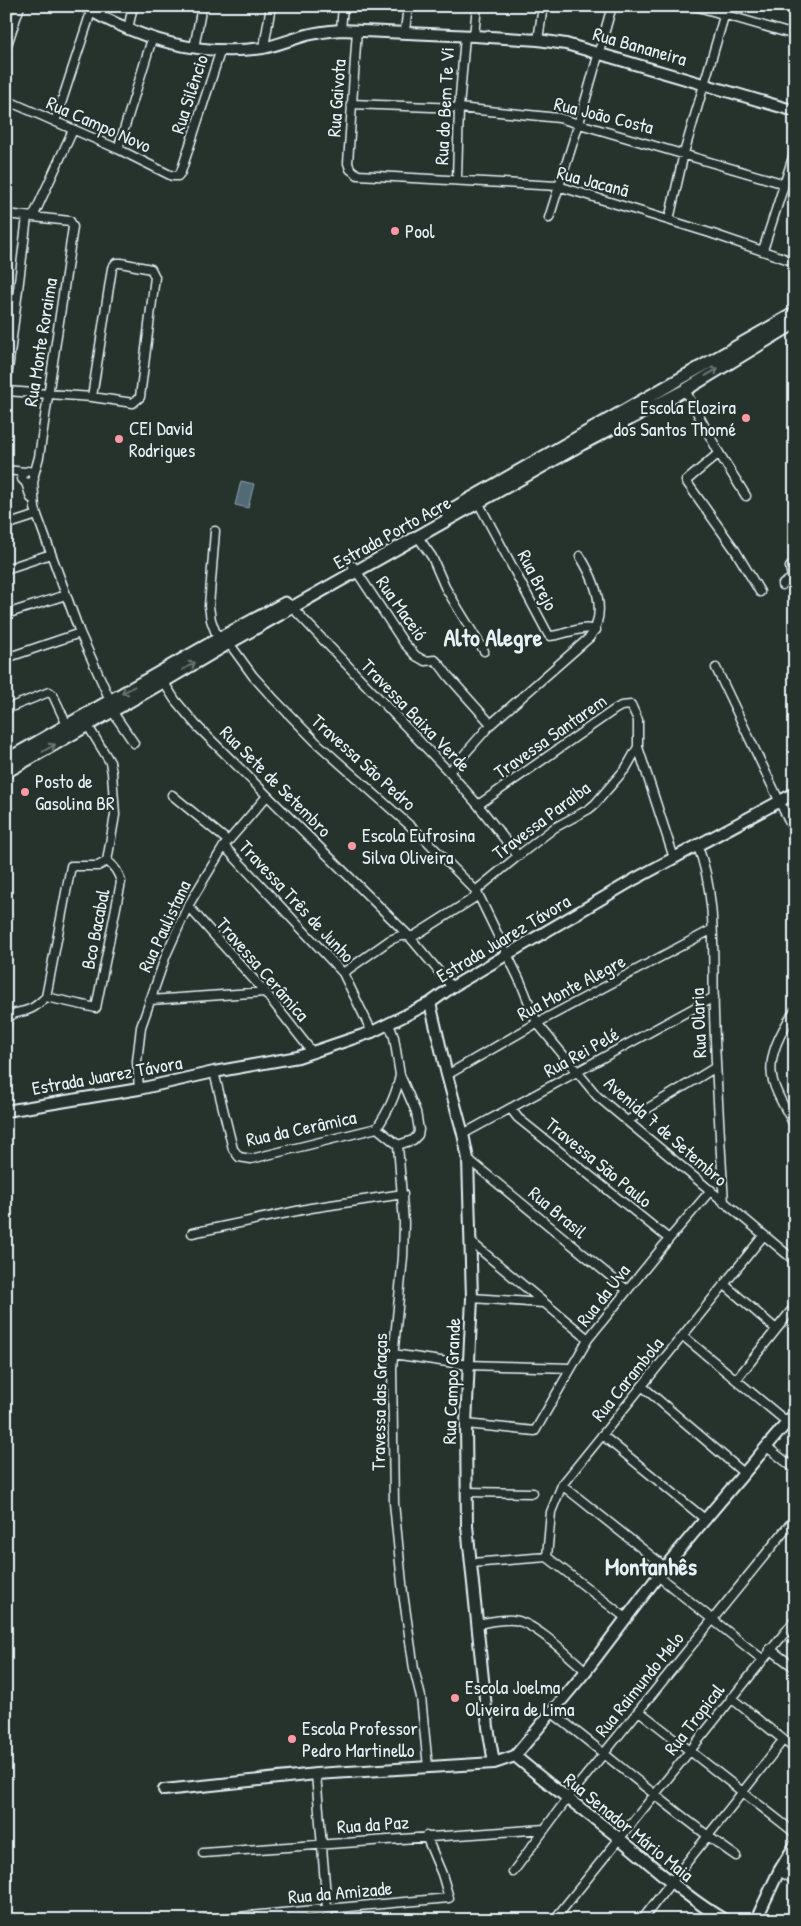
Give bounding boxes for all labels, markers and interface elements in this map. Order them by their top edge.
street label: Rua Bananeira [590,20,690,72]
street label: Rua do Bem Te Vi [428,47,460,165]
street label: Rua Silêncio [164,51,214,137]
street label: Rua Gaivota [320,58,352,138]
street label: Rua Campo Novo [43,89,156,159]
street label: Rua João Costa [552,90,657,140]
street label: Rua Jacanã [554,159,632,203]
place label: Pool [405,218,435,244]
marker: Pool [389,225,401,237]
street label: Rua Monte Roraima [17,275,63,408]
one-way arrow [705,367,719,377]
place label: Escola Elozira dos Santos Thomé [614,394,737,442]
marker: Escola Elozira dos Santos Thomé [740,412,752,424]
place label: CEI David Rodrigues [129,415,195,463]
marker: CEI David Rodrigues [113,433,125,445]
street label: Estrada Porto Acre [329,489,456,575]
street label: Rua Brejo [512,545,564,615]
street label: Rua Maceió [370,570,434,646]
district label: Alto Alegre [444,621,543,654]
street label: Travessa Baixa Verde [355,653,477,777]
one-way arrow [182,661,196,671]
one-way arrow [121,686,136,695]
street label: Travessa Santarem [489,688,612,784]
street label: Travessa São Pedro [306,708,422,816]
street label: Rua Sete de Setembro [214,719,338,843]
one-way arrow [41,742,55,752]
place label: Posto de Gasolina BR [35,768,115,816]
street label: Travessa Paraíba [487,774,596,865]
marker: Posto de Gasolina BR [19,786,31,798]
place label: Escola Eufrosina Silva Oliveira [362,822,476,870]
street label: Travessa Três de Junho [233,834,361,968]
marker: Escola Eufrosina Silva Oliveira [346,840,358,852]
street label: Rua Paulistana [131,875,197,976]
street label: Bco Bacabal [74,886,116,971]
street label: Estrada Juarez Távora [431,887,575,988]
street label: Travessa Cerâmica [211,911,316,1027]
street label: Rua Monte Alegre [512,947,630,1026]
street label: Rua Olaria [684,987,712,1059]
street label: Rua Rei Pelé [539,1021,624,1083]
street label: Estrada Juarez Távora [30,1049,185,1101]
street label: Avenida 7 de Setembro [599,1070,734,1192]
street label: Rua da Cerâmica [244,1104,359,1152]
street label: Travessa São Paulo [540,1111,658,1213]
street label: Rua Brasil [523,1180,594,1245]
street label: Rua da Uva [570,1258,636,1332]
street label: Rua Campo Grande [436,1317,466,1445]
street label: Rua Carambola [585,1331,669,1427]
street label: Travessa das Graças [365,1333,393,1471]
district label: Montanhês [605,1550,697,1582]
street label: Rua Raimundo Melo [588,1626,690,1742]
place label: Escola Joelma Oliveira de Lima [465,1674,575,1722]
street label: Rua Tropical [658,1677,731,1760]
marker: Escola Joelma Oliveira de Lima [449,1692,461,1704]
place label: Escola Professor Pedro Martinello [302,1715,418,1763]
marker: Escola Professor Pedro Martinello [286,1733,298,1745]
street label: Rua Senador Mário Maia [559,1767,700,1888]
street label: Rua da Paz [336,1809,410,1839]
street label: Rua da Amizade [287,1874,394,1909]

